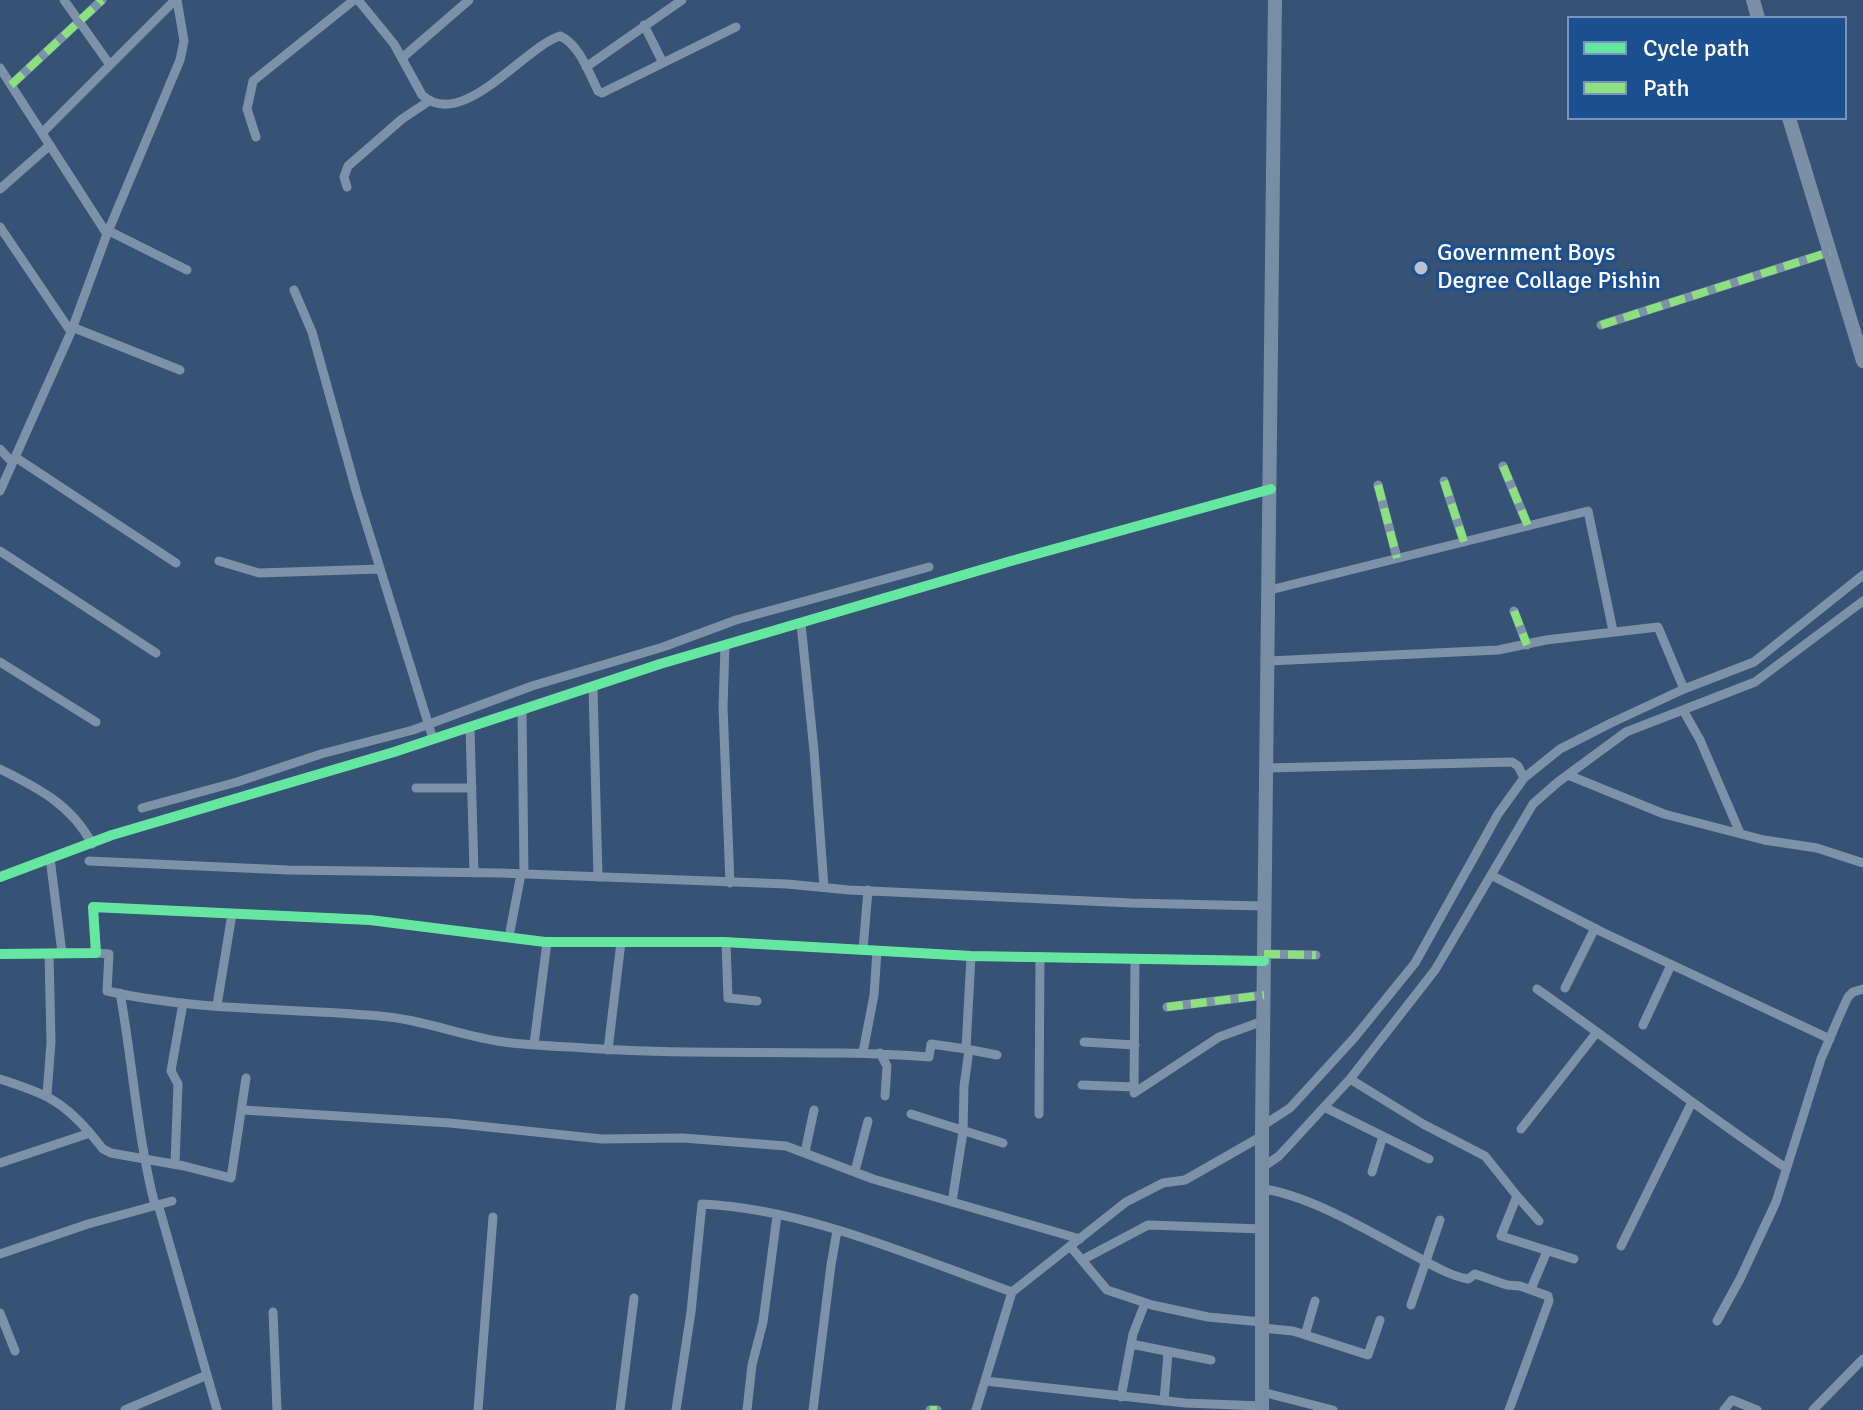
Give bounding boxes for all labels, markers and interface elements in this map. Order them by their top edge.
legend [1567,16,1847,120]
text: Cycle path [1643,33,1750,63]
text: Path [1643,73,1689,103]
place label: Government Boys Degree Collage Pishin [1437,240,1661,296]
marker: Government Boys Degree Collage Pishin [1412,259,1430,277]

